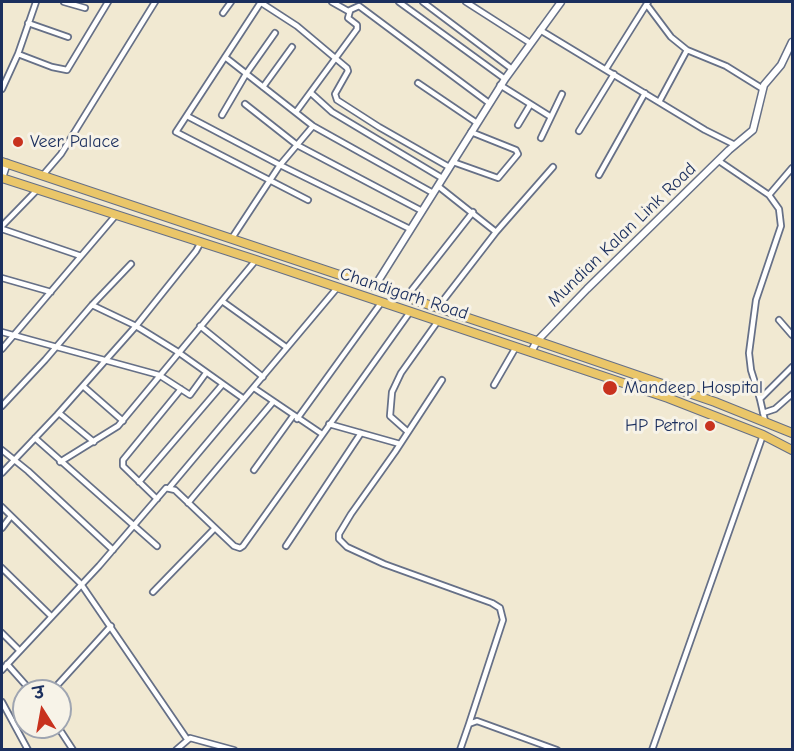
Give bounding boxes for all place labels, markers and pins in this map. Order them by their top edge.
place label: Veer Palace [30,131,119,153]
marker: Veer Palace [11,135,25,149]
place label: Mandeep Hospital [624,377,763,399]
marker: Mandeep Hospital [601,379,619,397]
place label: HP Petrol [625,415,698,437]
marker: HP Petrol [703,419,717,433]

